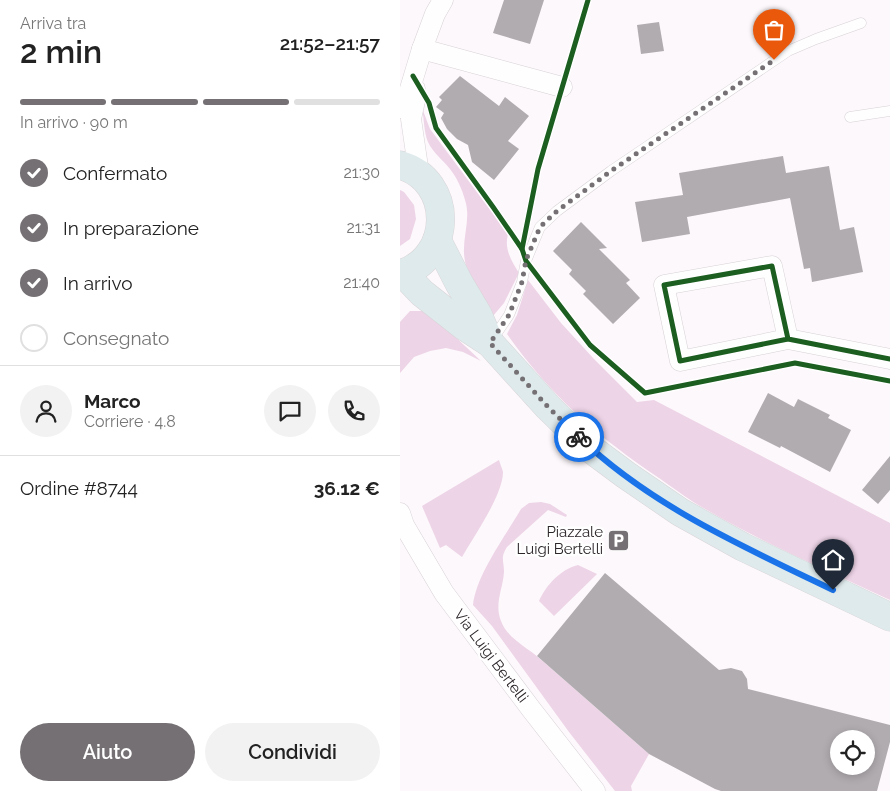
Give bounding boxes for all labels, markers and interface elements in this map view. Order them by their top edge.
pin [753,9,795,60]
text: Arriva tra [20,14,86,33]
icon: bag [760,16,788,44]
text: 21:52–21:57 [280,32,380,54]
text: 2 min [20,33,102,70]
text: In arrivo · 90 m [20,113,128,132]
icon: check [20,159,48,187]
text: Confermato [63,162,167,184]
text: 21:30 [343,163,380,182]
icon: check [20,214,48,242]
text: In preparazione [63,217,199,239]
text: 21:31 [346,218,380,237]
icon: check [20,269,48,297]
text: In arrivo [63,272,133,294]
text: 21:40 [343,273,380,292]
text: Consegnato [63,327,169,349]
button: person [20,385,72,437]
button: chat [264,385,316,437]
button: phone [328,385,380,437]
text: Marco [84,390,141,412]
text: Corriere · 4.8 [84,412,176,431]
courier [554,412,604,462]
icon: bike [565,423,593,451]
text: Ordine #8744 [20,477,138,499]
text: 36.12 € [314,477,380,499]
place label: Piazzale Luigi Bertelli [517,523,603,558]
parking icon: Piazzale Luigi Bertelli [607,529,631,553]
pin [812,539,854,590]
icon: home [819,546,847,574]
street label: Via Luigi Bertelli [450,606,532,706]
button: Aiuto [20,723,195,781]
button: Condividi [205,723,380,781]
map controls [830,730,875,775]
button: locate [830,730,875,775]

